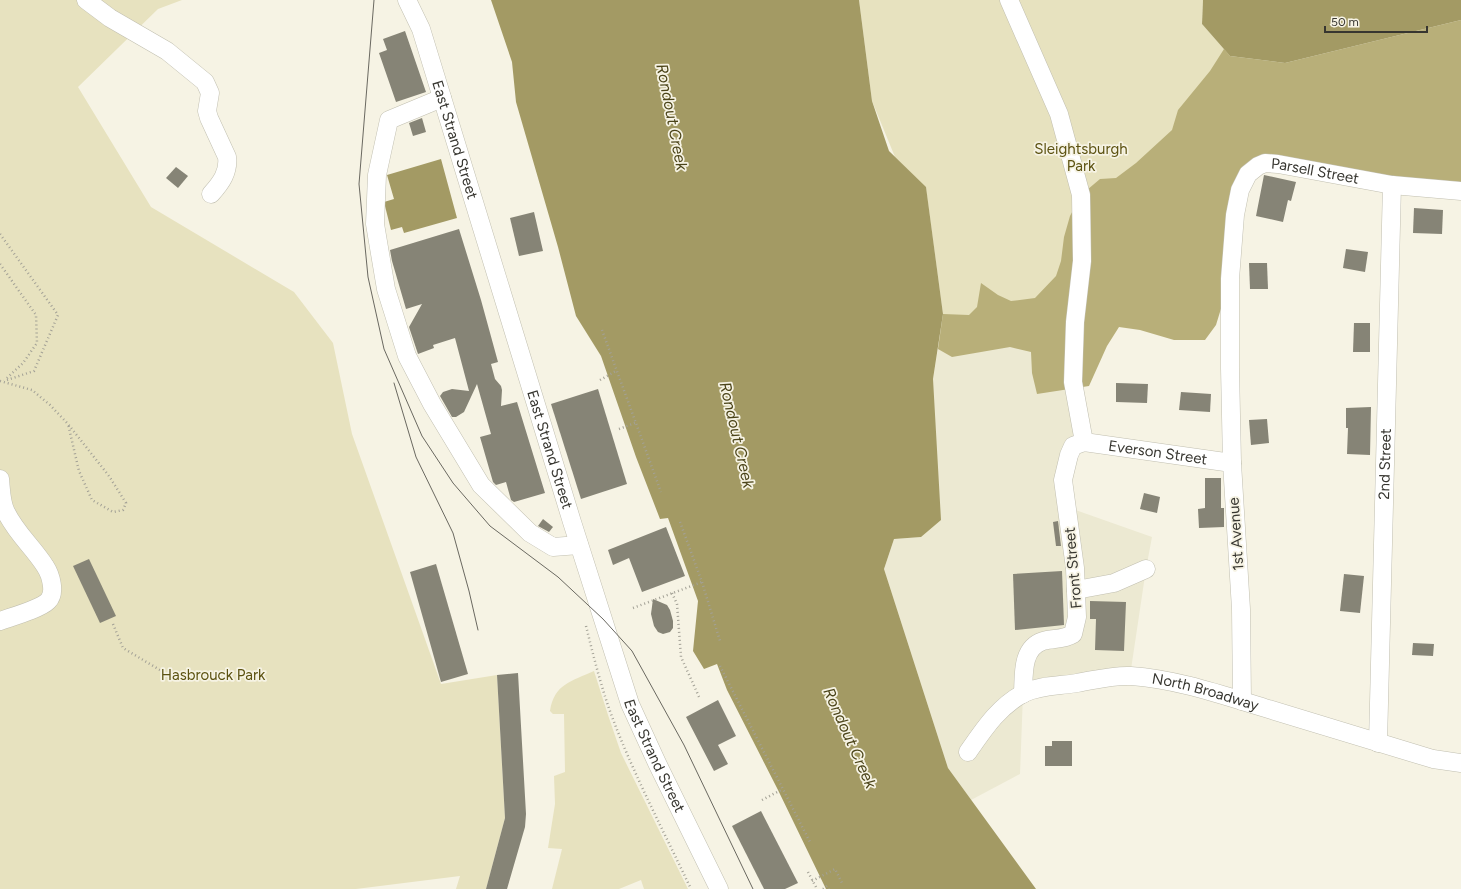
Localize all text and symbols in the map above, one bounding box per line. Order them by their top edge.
scale bar [1325,8,1427,34]
text: 50 m [1331,15,1359,29]
water label: Rondout Creek [652,62,692,173]
street label: East Strand Street [428,78,482,202]
park label: Sleightsburgh Park [1034,140,1128,175]
street label: Parsell Street [1271,155,1361,188]
water label: Rondout Creek [716,380,759,491]
street label: East Strand Street [523,388,577,512]
street label: 2nd Street [1375,428,1395,500]
street label: Everson Street [1107,437,1209,468]
street label: 1st Avenue [1224,497,1248,571]
street label: Front Street [1060,526,1086,609]
park label: Hasbrouck Park [161,666,266,684]
street label: North Broadway [1151,669,1261,715]
water label: Rondout Creek [819,685,881,792]
street label: East Strand Street [620,697,689,816]

